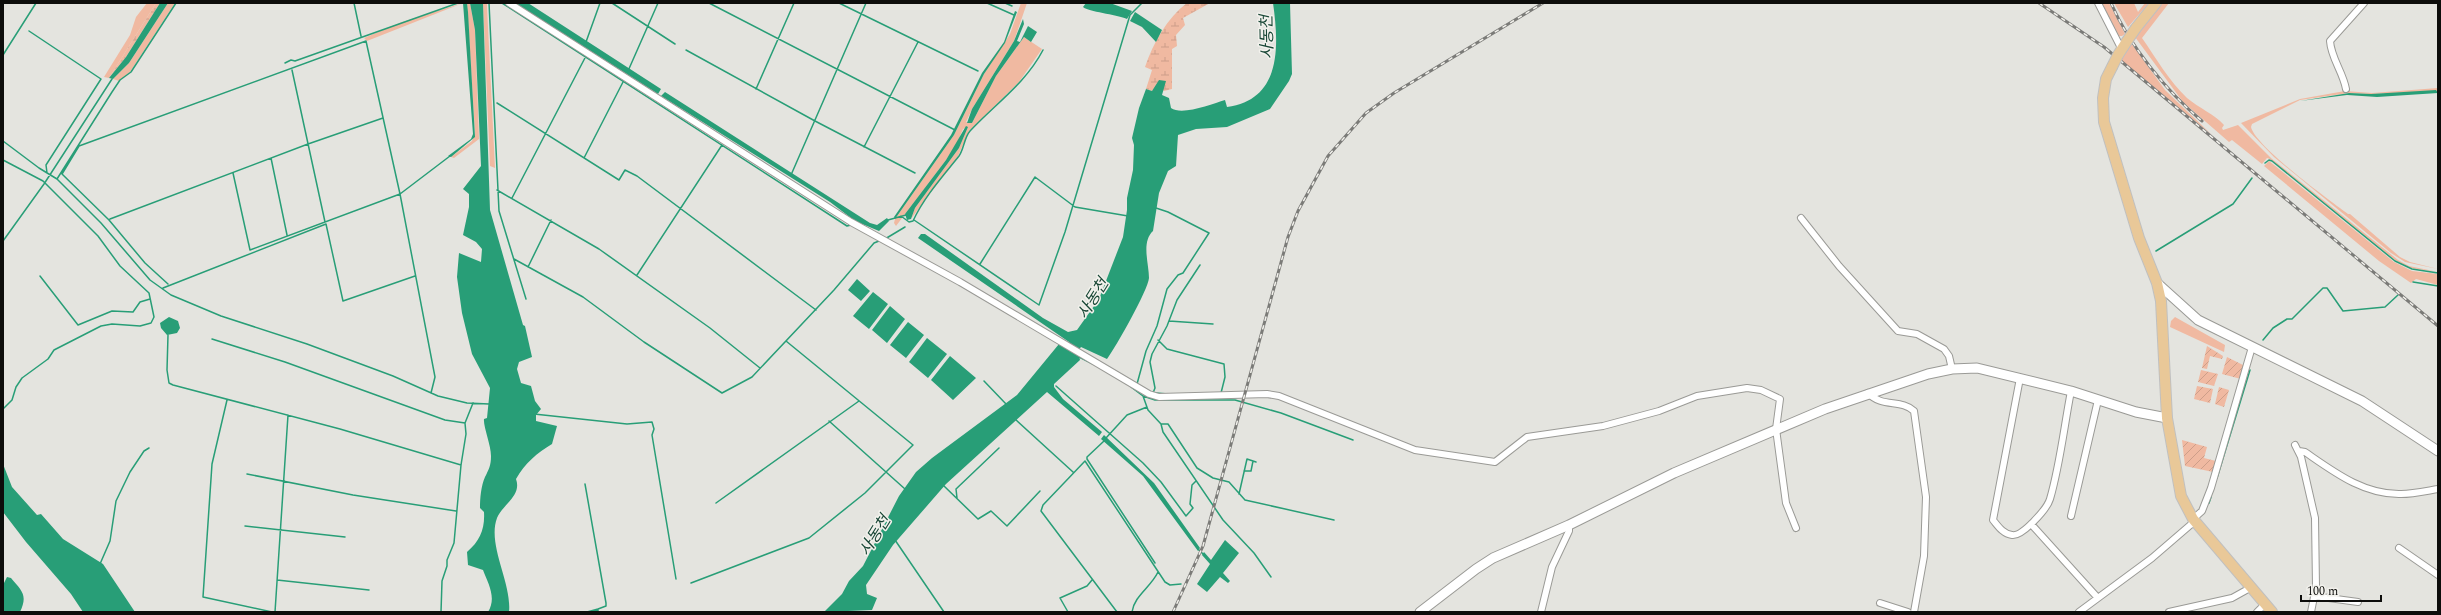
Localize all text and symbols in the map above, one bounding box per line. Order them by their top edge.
water label: 사동천 [1255,12,1279,59]
water label: 사동천 [1071,272,1116,324]
water label: 사동천 [853,509,898,561]
scale bar [2301,577,2381,603]
text: 100 m [2307,582,2338,601]

